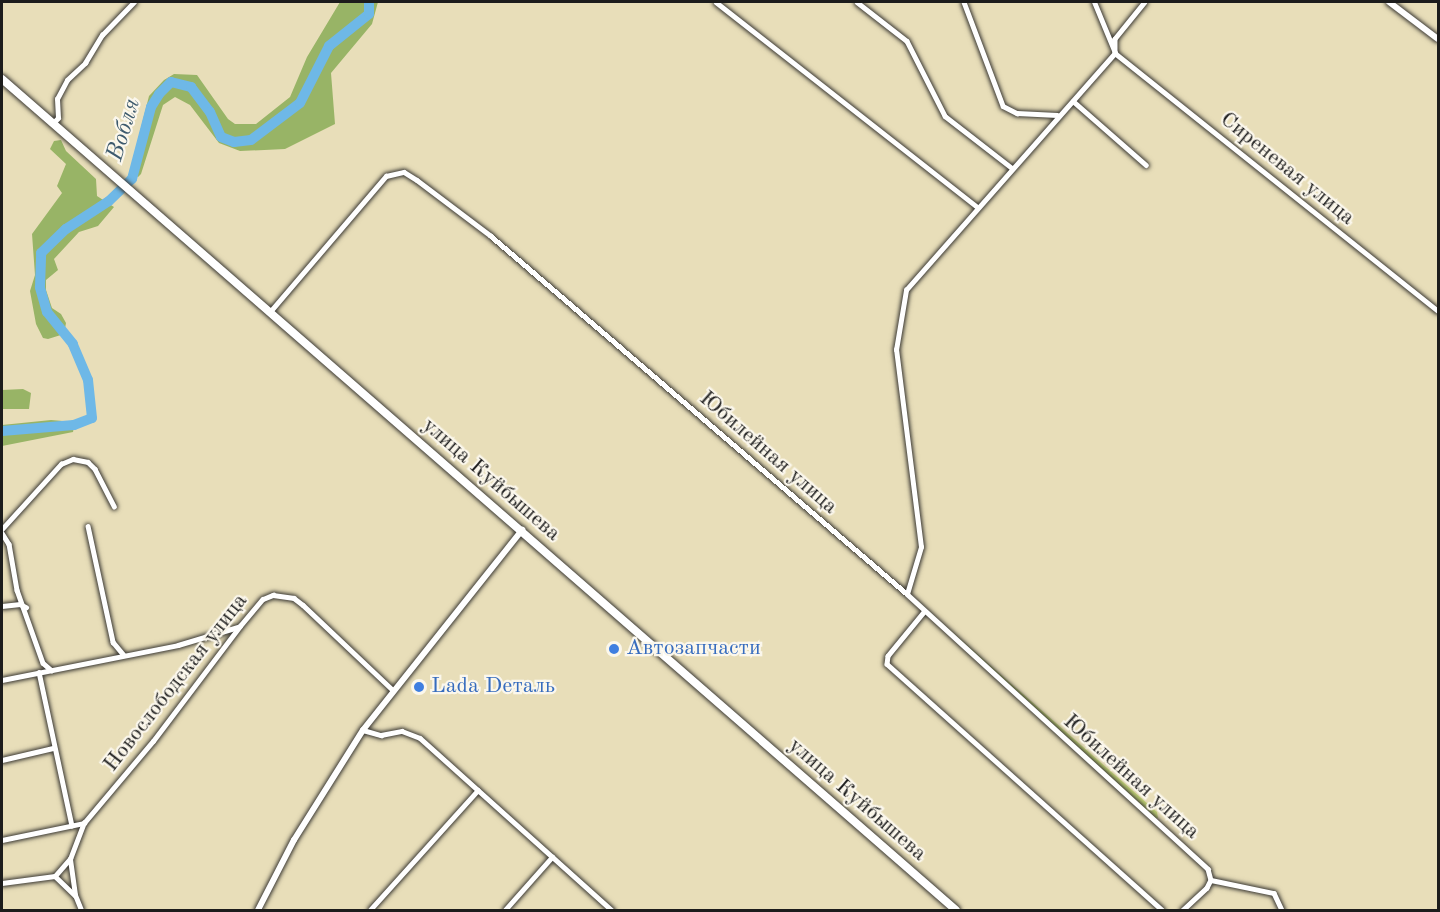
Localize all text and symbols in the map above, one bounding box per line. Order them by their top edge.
water label: Вобля [102,95,148,165]
street label: Сиреневая улица [1214,107,1360,231]
street label: Юбилейная улица [693,386,843,520]
street label: улица Куйбышева [416,413,566,547]
street label: Новослободская улица [98,589,254,777]
place label: Автозапчасти [626,636,761,662]
marker: Автозапчасти [607,642,621,656]
place label: Lada Dеталь [431,674,555,700]
marker: Lada Dеталь [412,680,426,694]
street label: Юбилейная улица [1057,709,1205,845]
street label: улица Куйбышева [782,733,932,867]

